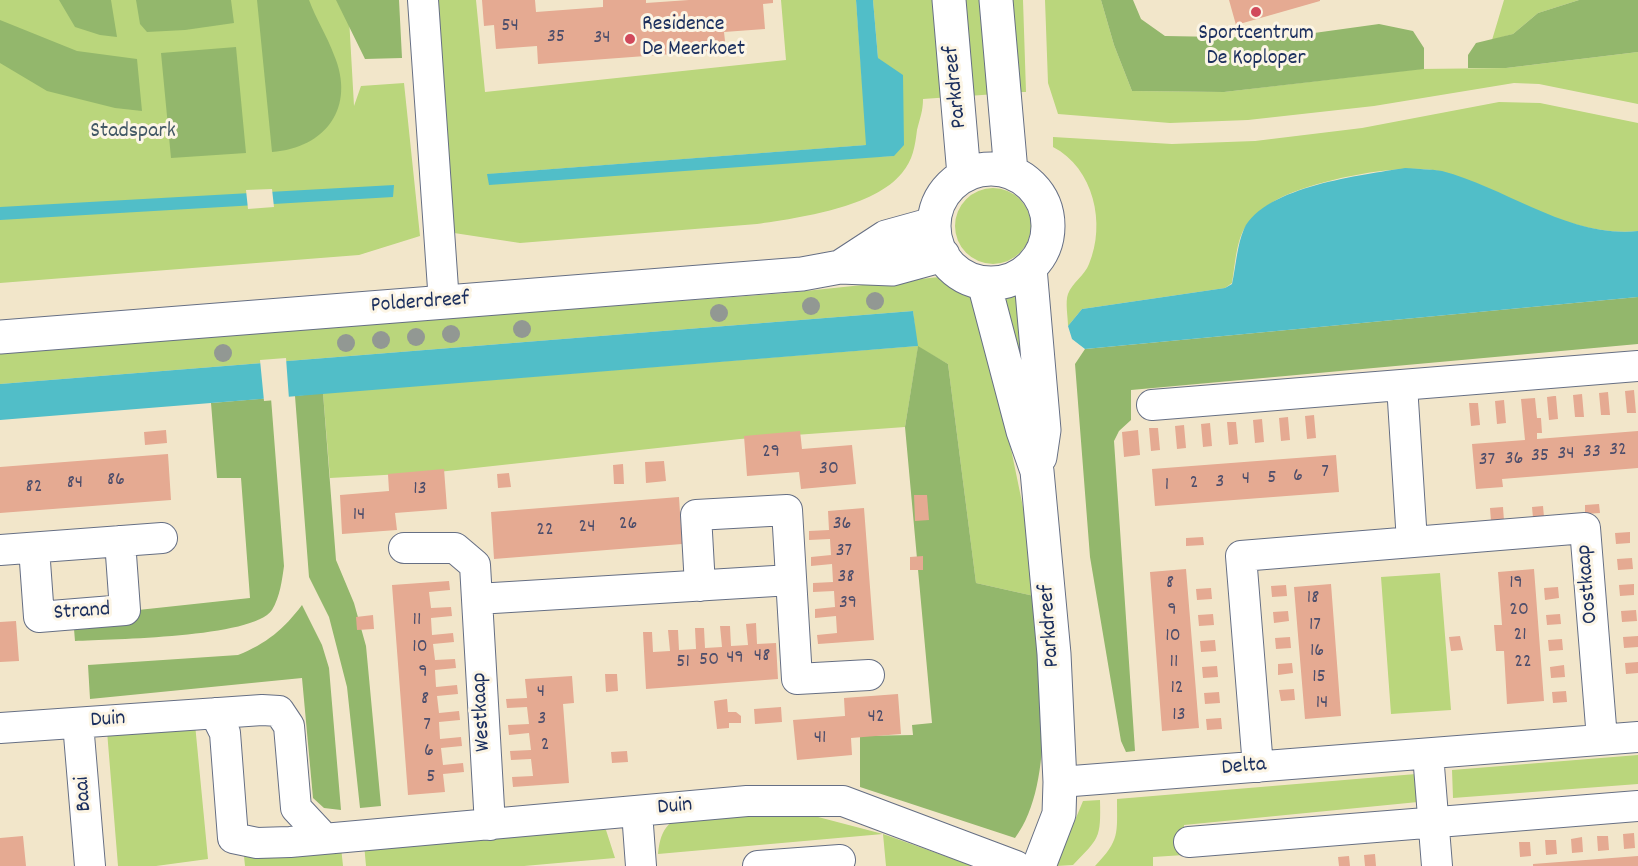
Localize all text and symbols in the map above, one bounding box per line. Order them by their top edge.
marker: Sportcentrum De Koploper [1249,5,1263,19]
place label: Residence De Meerkoet [642,13,745,64]
house number: 54 [501,15,519,39]
place label: Sportcentrum De Koploper [1198,22,1314,74]
house number: 35 [547,26,565,50]
house number: 34 [593,27,611,51]
marker: Residence De Meerkoet [623,32,637,46]
street label: Parkdreef [940,44,974,130]
park label: Stadspark [90,120,176,146]
street label: Polderdreef [370,287,470,321]
house number: 32 [1609,439,1627,463]
house number: 29 [762,441,780,465]
house number: 33 [1583,441,1601,465]
house number: 34 [1557,443,1575,467]
house number: 35 [1531,445,1549,469]
house number: 36 [1505,448,1523,472]
house number: 37 [1479,449,1495,473]
house number: 30 [819,458,839,482]
house number: 7 [1321,461,1329,485]
house number: 6 [1293,465,1303,489]
house number: 5 [1267,467,1277,491]
house number: 4 [1242,468,1250,492]
house number: 86 [107,469,125,493]
house number: 3 [1216,471,1224,495]
house number: 84 [67,472,83,496]
house number: 2 [1190,472,1198,496]
house number: 1 [1165,474,1169,498]
house number: 82 [26,476,42,500]
house number: 13 [413,478,427,502]
house number: 14 [353,504,365,528]
house number: 26 [619,513,637,537]
house number: 36 [833,513,851,537]
house number: 24 [578,516,596,540]
house number: 22 [536,519,554,543]
house number: 37 [836,540,852,564]
street label: Oostkaap [1572,543,1606,625]
house number: 38 [838,566,854,590]
house number: 8 [1166,572,1174,596]
house number: 19 [1509,572,1523,596]
street label: Parkdreef [1035,584,1067,668]
house number: 18 [1307,587,1319,611]
house number: 39 [839,592,857,616]
street label: Strand [53,598,111,628]
house number: 9 [1167,599,1177,623]
house number: 20 [1509,599,1529,623]
house number: 11 [413,609,421,633]
house number: 17 [1309,614,1321,638]
house number: 21 [1513,624,1527,648]
house number: 10 [1165,625,1181,649]
house number: 10 [412,636,428,660]
house number: 16 [1310,640,1324,664]
house number: 48 [754,645,770,669]
house number: 49 [726,647,744,671]
house number: 50 [699,649,719,673]
house number: 51 [676,651,690,675]
house number: 11 [1170,651,1178,675]
house number: 22 [1514,651,1532,675]
house number: 9 [418,661,428,685]
house number: 15 [1312,666,1326,690]
street label: Westkaap [468,672,498,752]
house number: 12 [1170,677,1184,701]
house number: 4 [537,681,545,705]
house number: 8 [421,688,429,712]
house number: 14 [1316,692,1328,716]
house number: 13 [1172,704,1186,728]
house number: 42 [867,706,885,730]
street label: Duin [90,707,126,735]
house number: 3 [538,708,546,732]
house number: 7 [423,714,431,738]
house number: 41 [814,727,826,751]
house number: 2 [541,734,549,758]
house number: 6 [424,740,434,764]
street label: Delta [1221,753,1267,783]
house number: 5 [426,766,436,790]
street label: Baai [71,776,99,812]
street label: Duin [656,793,694,823]

